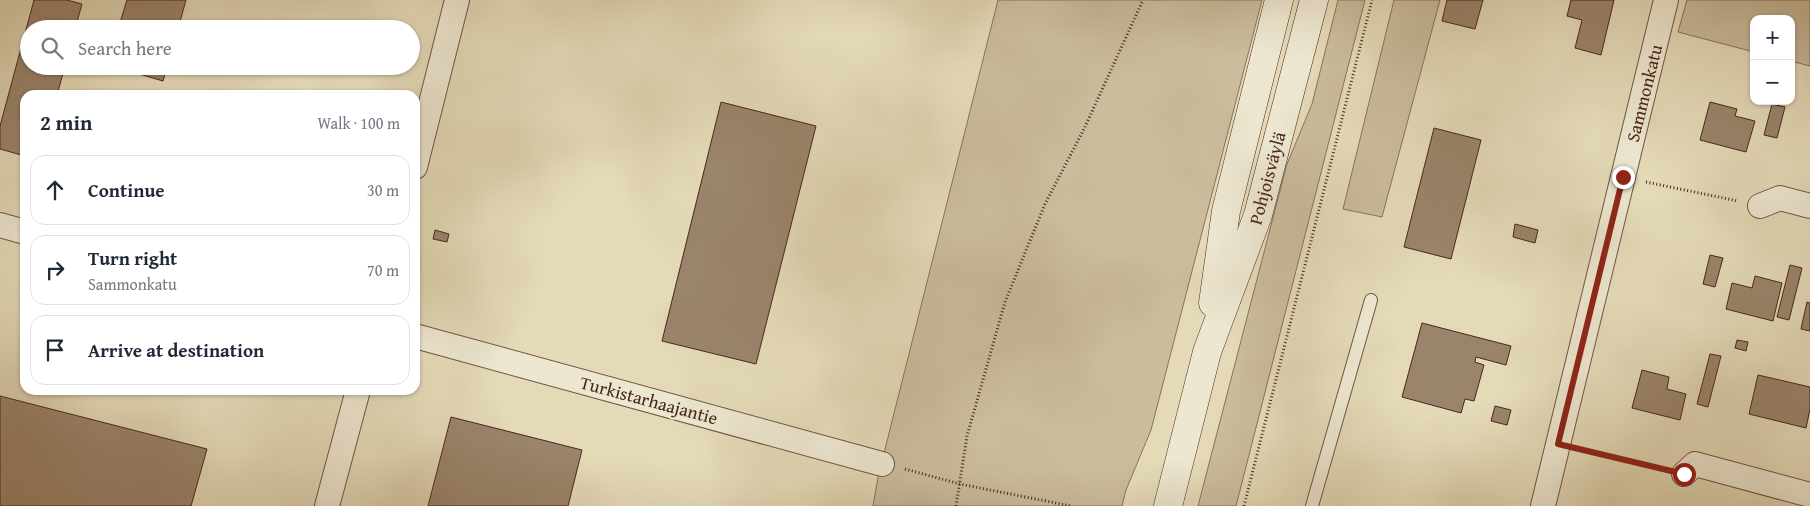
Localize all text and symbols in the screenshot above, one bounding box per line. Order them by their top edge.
map controls [1750,15,1795,105]
button: + [1750,15,1795,60]
search box [20,20,420,75]
icon: search [38,34,66,62]
text: Search here [78,34,172,62]
street label: Sammonkatu [1619,41,1669,145]
button: − [1750,60,1795,105]
text: 2 min [40,107,92,138]
text: Walk · 100 m [317,111,400,135]
street label: Pohjoisväylä [1242,128,1292,227]
route end [1612,166,1635,189]
icon: ahead [41,176,69,204]
text: Continue [88,176,165,204]
text: 30 m [367,178,399,202]
text: Turn right [88,244,177,272]
icon: right [41,256,69,284]
text: 70 m [367,258,399,282]
text: Sammonkatu [88,272,177,296]
icon: arrive [41,336,69,364]
text: Arrive at destination [88,336,264,364]
street label: Turkistarhaajantie [577,369,721,431]
route start [1673,463,1696,486]

